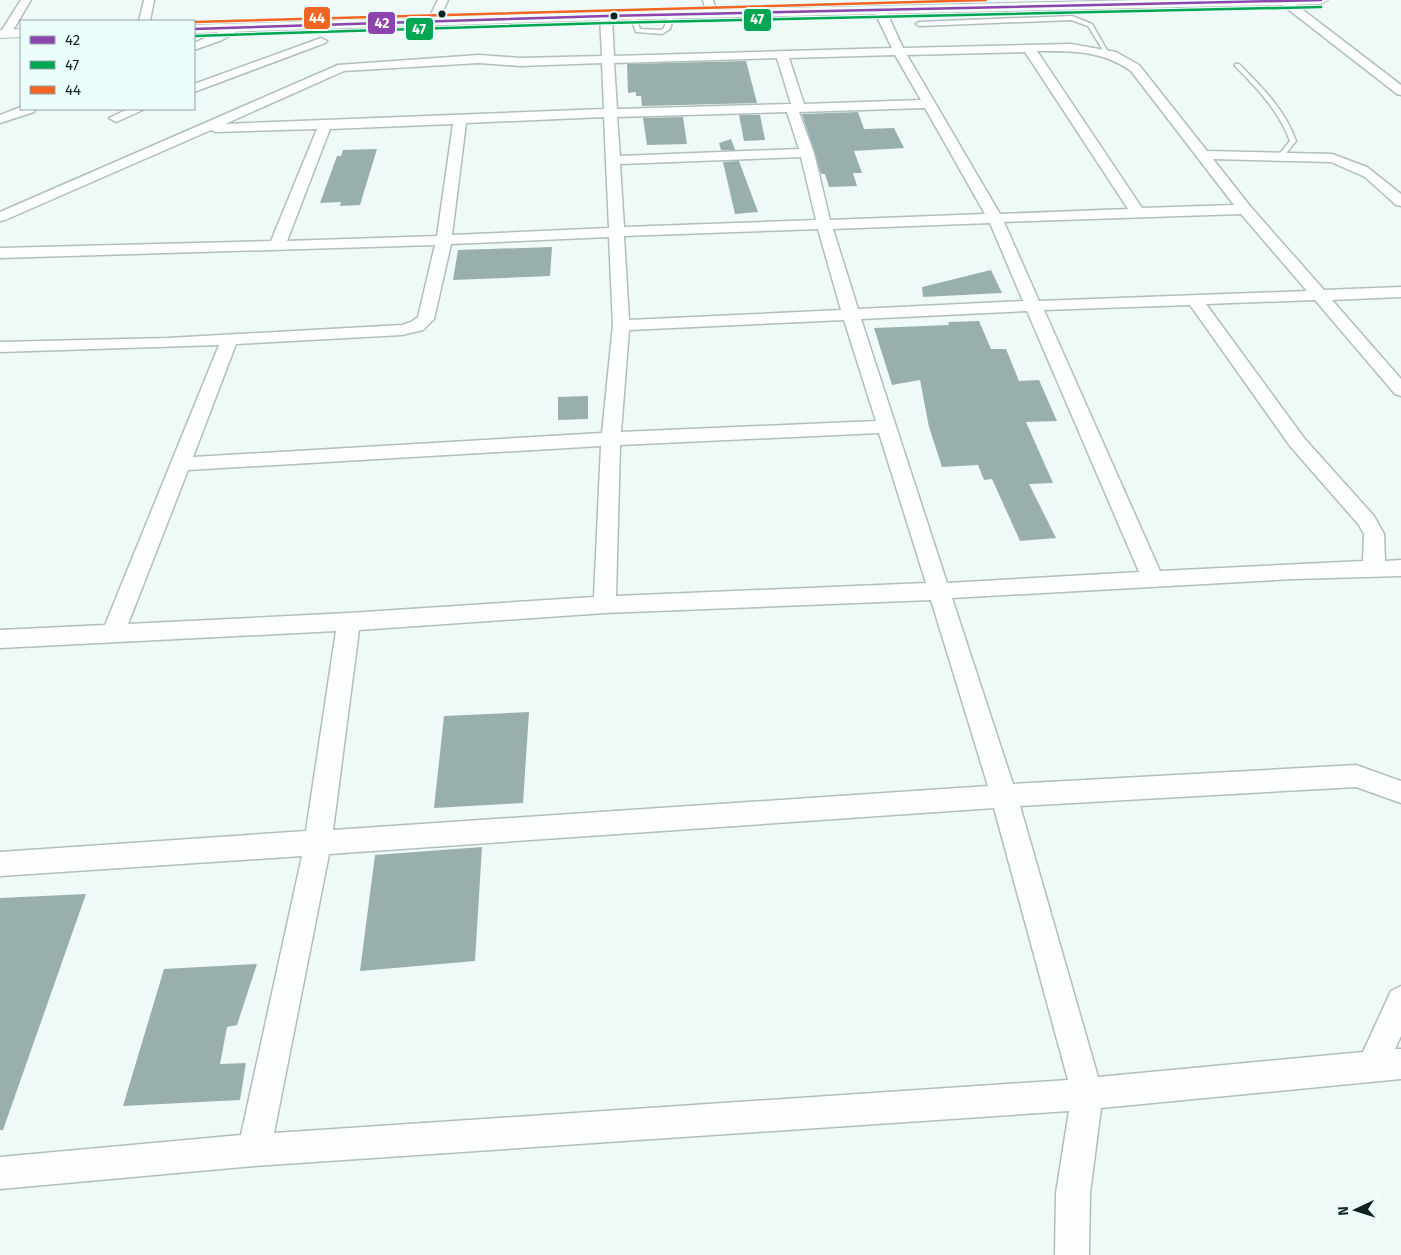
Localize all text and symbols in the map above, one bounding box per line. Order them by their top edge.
line badge: 44 [303,6,331,30]
line badge: 47 [743,8,772,32]
unlabelled marker [437,9,447,19]
text: 44 [309,10,325,27]
line badge: 42 [367,11,396,35]
unlabelled marker [609,11,619,21]
text: 47 [750,11,764,28]
text: 42 [375,15,389,32]
line badge: 47 [405,17,434,41]
legend [20,20,195,110]
text: 47 [412,21,426,38]
text: 42 [65,31,80,49]
text: 47 [65,56,80,74]
text: 44 [65,81,81,99]
north arrow [1331,1185,1381,1235]
text: N [1335,1206,1352,1216]

